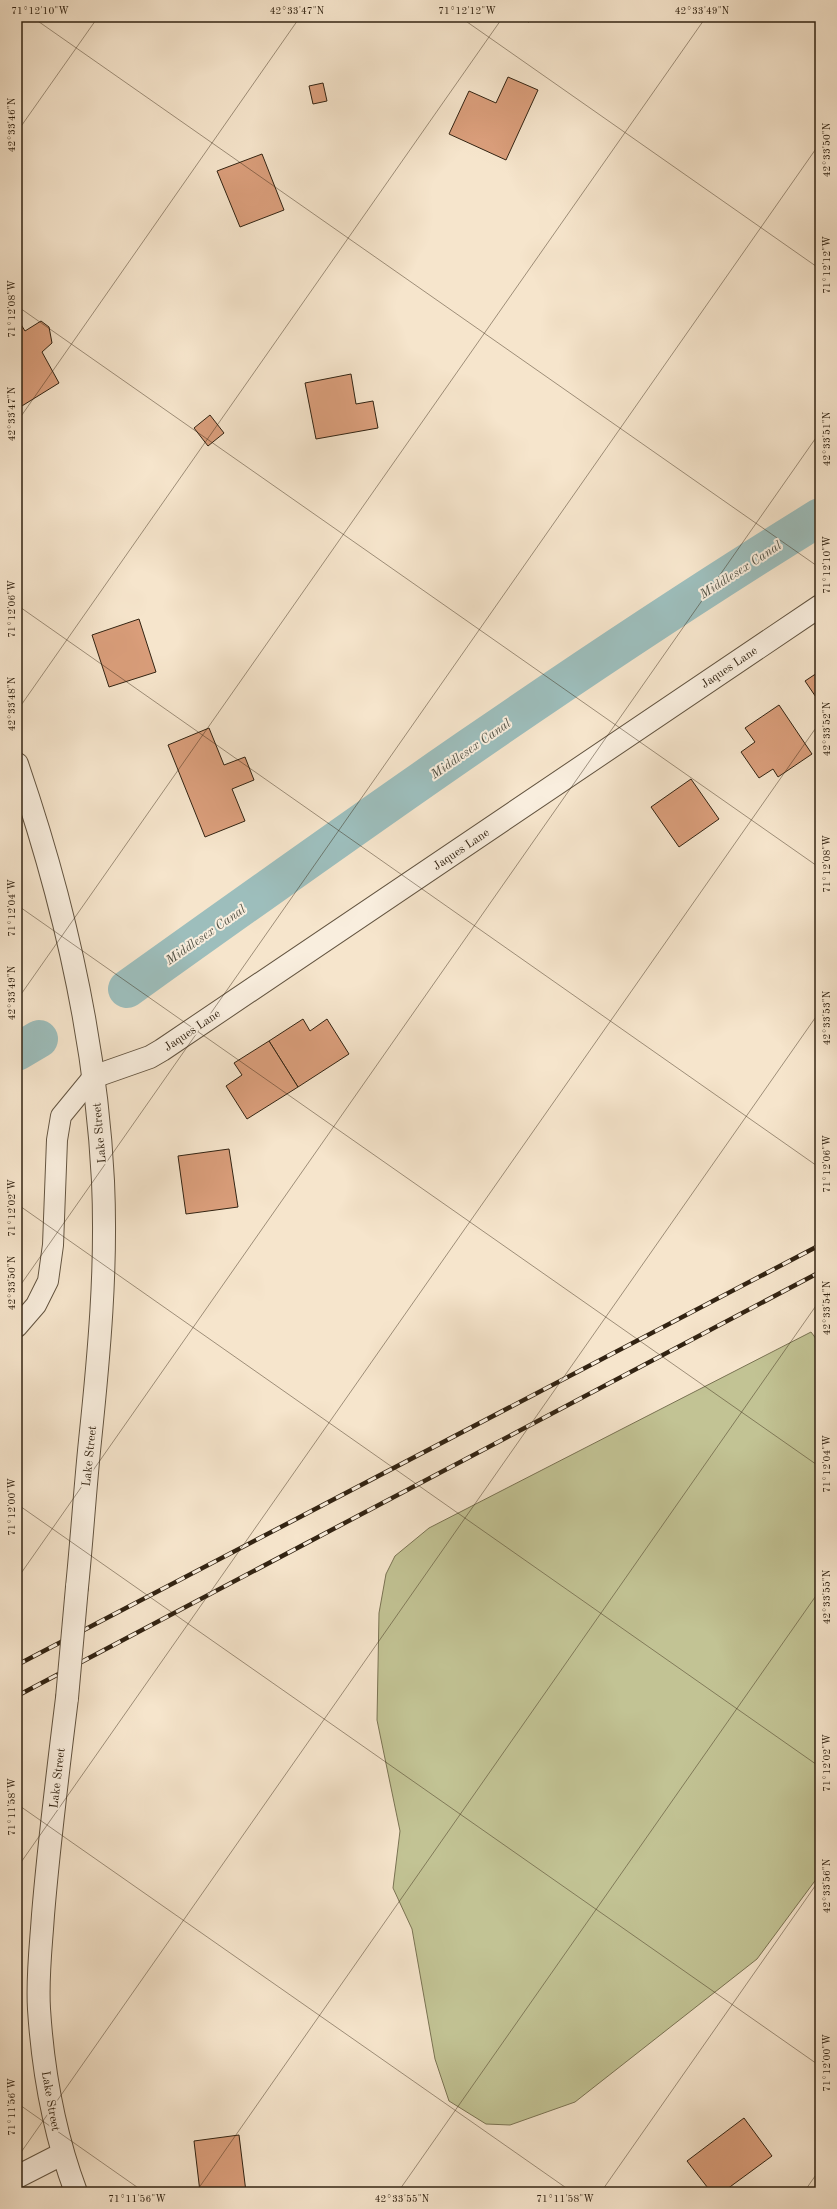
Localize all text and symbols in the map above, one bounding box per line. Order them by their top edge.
text: 71°12'10"W [11,6,69,16]
text: 42°33'47"N [270,6,325,16]
text: 71°12'12"W [438,6,496,16]
text: 42°33'49"N [675,6,730,16]
text: 42°33'46"N [7,97,17,152]
text: 42°33'50"N [822,122,832,177]
text: 71°12'12"W [822,236,832,294]
text: 71°12'08"W [7,280,17,338]
text: 42°33'47"N [7,386,17,441]
text: 42°33'51"N [822,411,832,466]
text: 71°12'10"W [822,536,832,594]
water label: Middlesex Canal [697,539,784,602]
text: 71°12'06"W [7,580,17,638]
street label: Jaques Lane [699,644,760,691]
text: 42°33'48"N [7,676,17,731]
text: 42°33'52"N [822,701,832,756]
water label: Middlesex Canal [428,717,513,782]
street label: Jaques Lane [431,826,492,873]
text: 71°12'08"W [822,835,832,893]
text: 71°12'04"W [7,879,17,937]
water label: Middlesex Canal [163,903,248,968]
text: 42°33'49"N [7,965,17,1020]
text: 42°33'53"N [822,990,832,1045]
street label: Jaques Lane [162,1007,223,1054]
street label: Lake Street [91,1102,109,1164]
text: 71°12'06"W [822,1135,832,1193]
text: 71°12'02"W [7,1179,17,1237]
text: 42°33'50"N [7,1255,17,1310]
text: 42°33'54"N [822,1280,832,1335]
street label: Lake Street [81,1425,99,1487]
text: 71°12'04"W [822,1435,832,1493]
text: 71°12'00"W [7,1478,17,1536]
text: 42°33'55"N [822,1569,832,1624]
text: 71°12'02"W [822,1734,832,1792]
street label: Lake Street [48,1747,68,1809]
text: 71°11'58"W [7,1778,17,1836]
text: 42°33'56"N [822,1858,832,1913]
text: 71°12'00"W [822,2034,832,2092]
street label: Lake Street [39,2070,61,2132]
text: 71°11'56"W [7,2078,17,2136]
text: 71°11'56"W [108,2194,166,2204]
text: 42°33'55"N [375,2194,430,2204]
text: 71°11'58"W [536,2194,594,2204]

